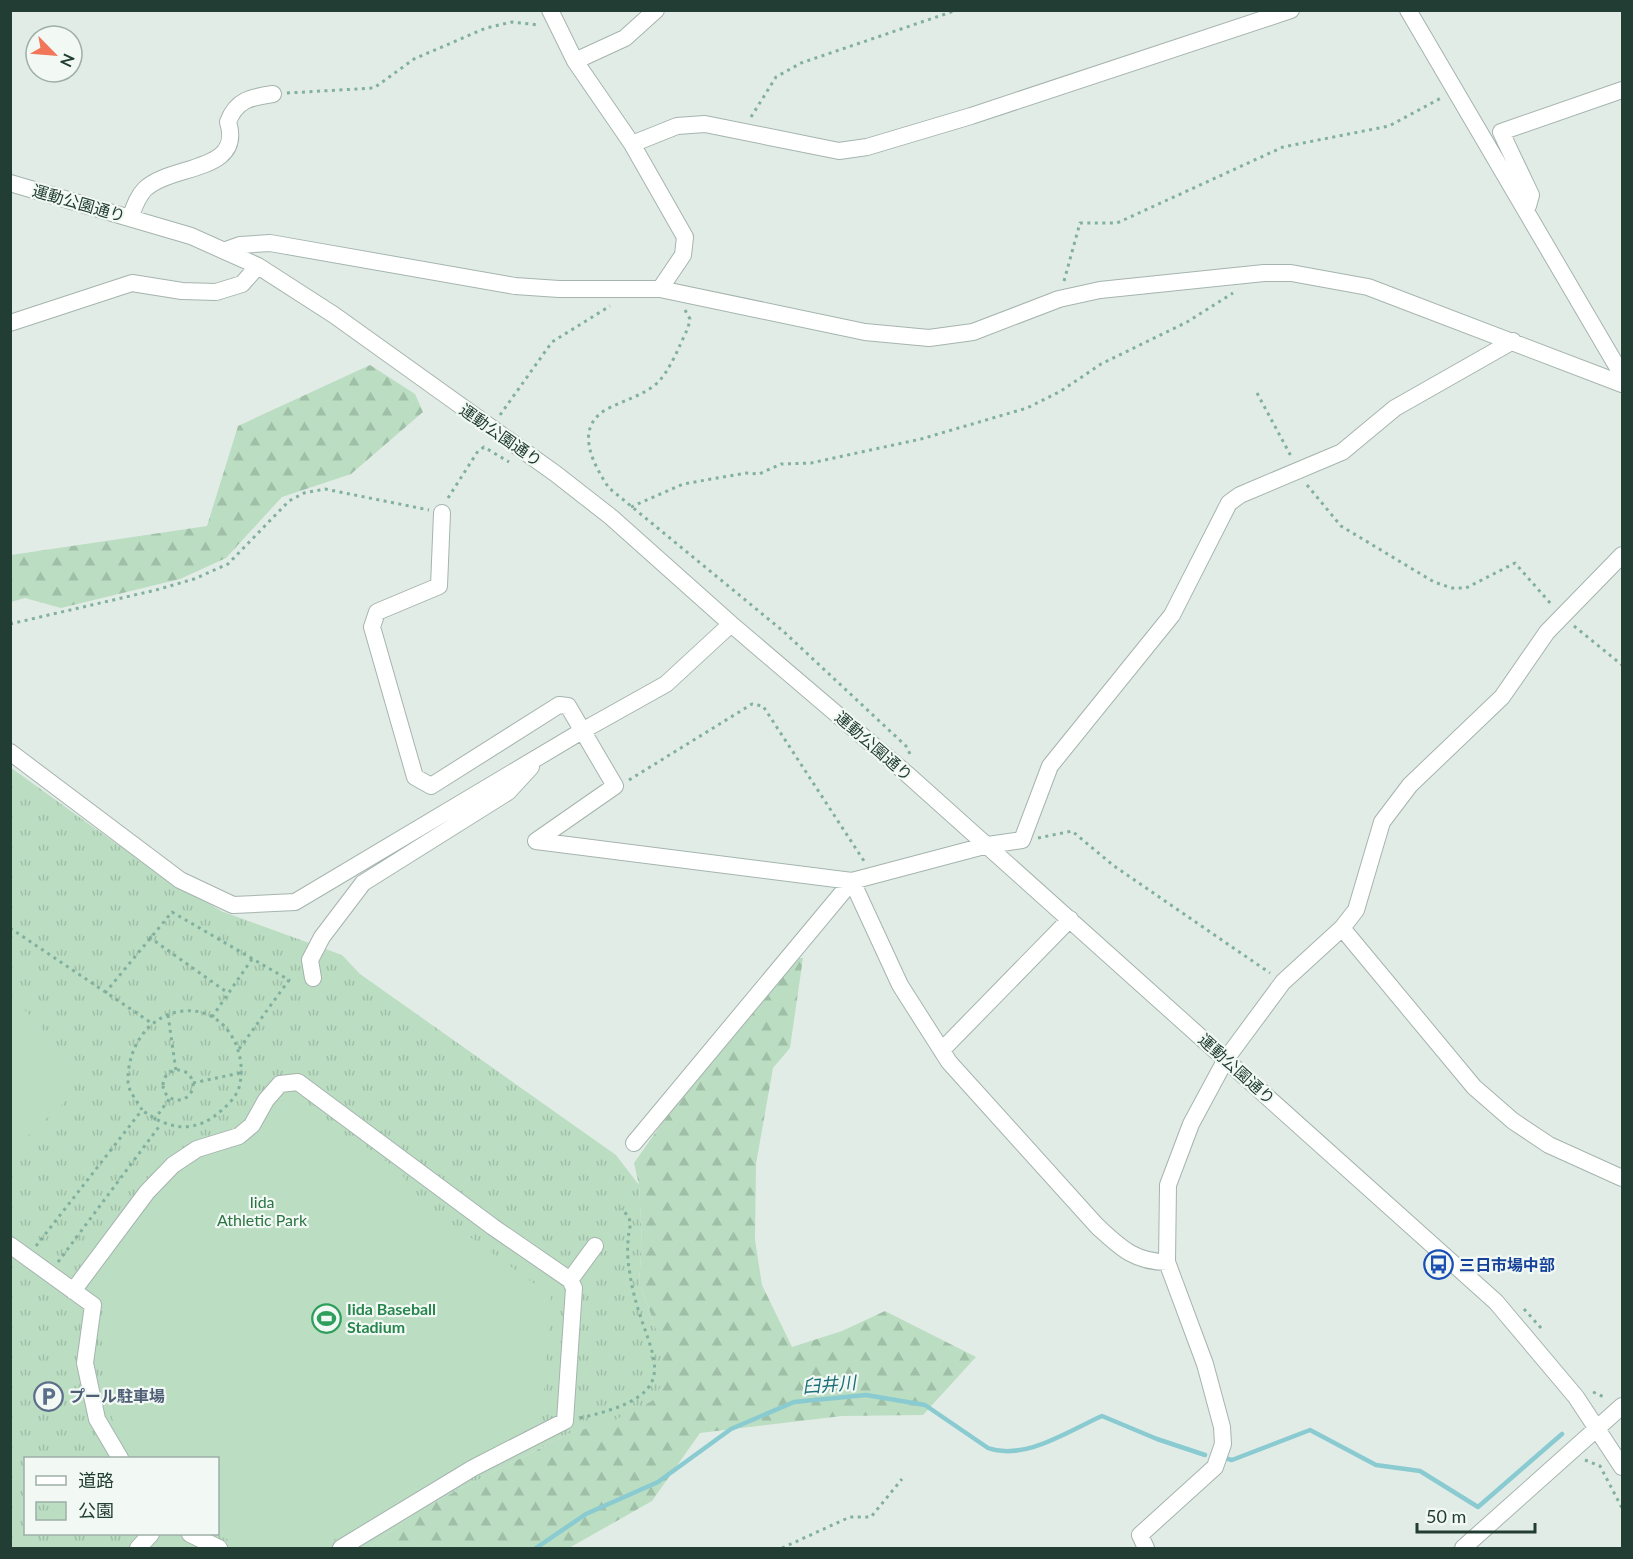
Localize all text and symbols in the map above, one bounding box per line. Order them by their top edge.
north arrow [24,24,84,84]
text: N [57,51,79,70]
street label: 運動公園通り [30,180,128,225]
street label: 運動公園通り [457,399,546,470]
street label: 運動公園通り [832,707,917,784]
street label: 運動公園通り [1195,1029,1279,1108]
park label: Iida Athletic Park [217,1192,308,1229]
bus stop icon: 三日市場中部 [1422,1249,1454,1281]
place label: 三日市場中部 [1459,1255,1555,1274]
place label: Iida Baseball Stadium [347,1299,436,1336]
sports icon: Iida Baseball Stadium [310,1302,342,1334]
water label: 臼井川 [801,1371,859,1397]
parking icon: プール駐車場 [32,1380,64,1412]
place label: プール駐車場 [69,1386,165,1405]
legend [24,1457,219,1535]
text: 道路 [78,1469,114,1491]
scale bar [1417,1496,1536,1534]
text: 公園 [78,1499,114,1521]
text: 50 m [1426,1505,1466,1527]

